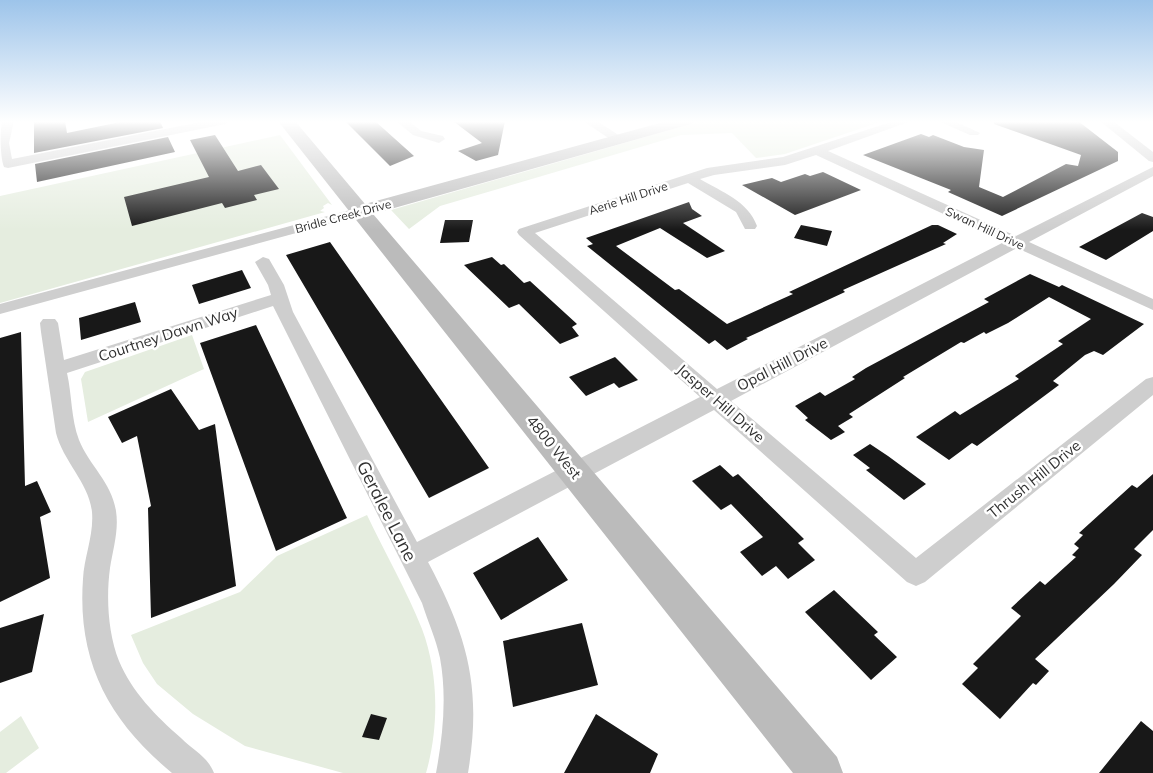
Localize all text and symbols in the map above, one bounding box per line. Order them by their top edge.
street label: Aerie Hill Drive [587,178,669,218]
street label: Bridle Creek Drive [293,196,393,236]
street label: Swan Hill Drive [943,203,1027,253]
street label: Courtney Dawn Way [96,302,240,365]
street label: Opal Hill Drive [733,333,831,395]
street label: Jasper Hill Drive [673,360,769,446]
street label: 4800 West [523,411,585,483]
street label: Thrush Hill Drive [984,436,1084,522]
street label: Geralee Lane [352,457,422,565]

